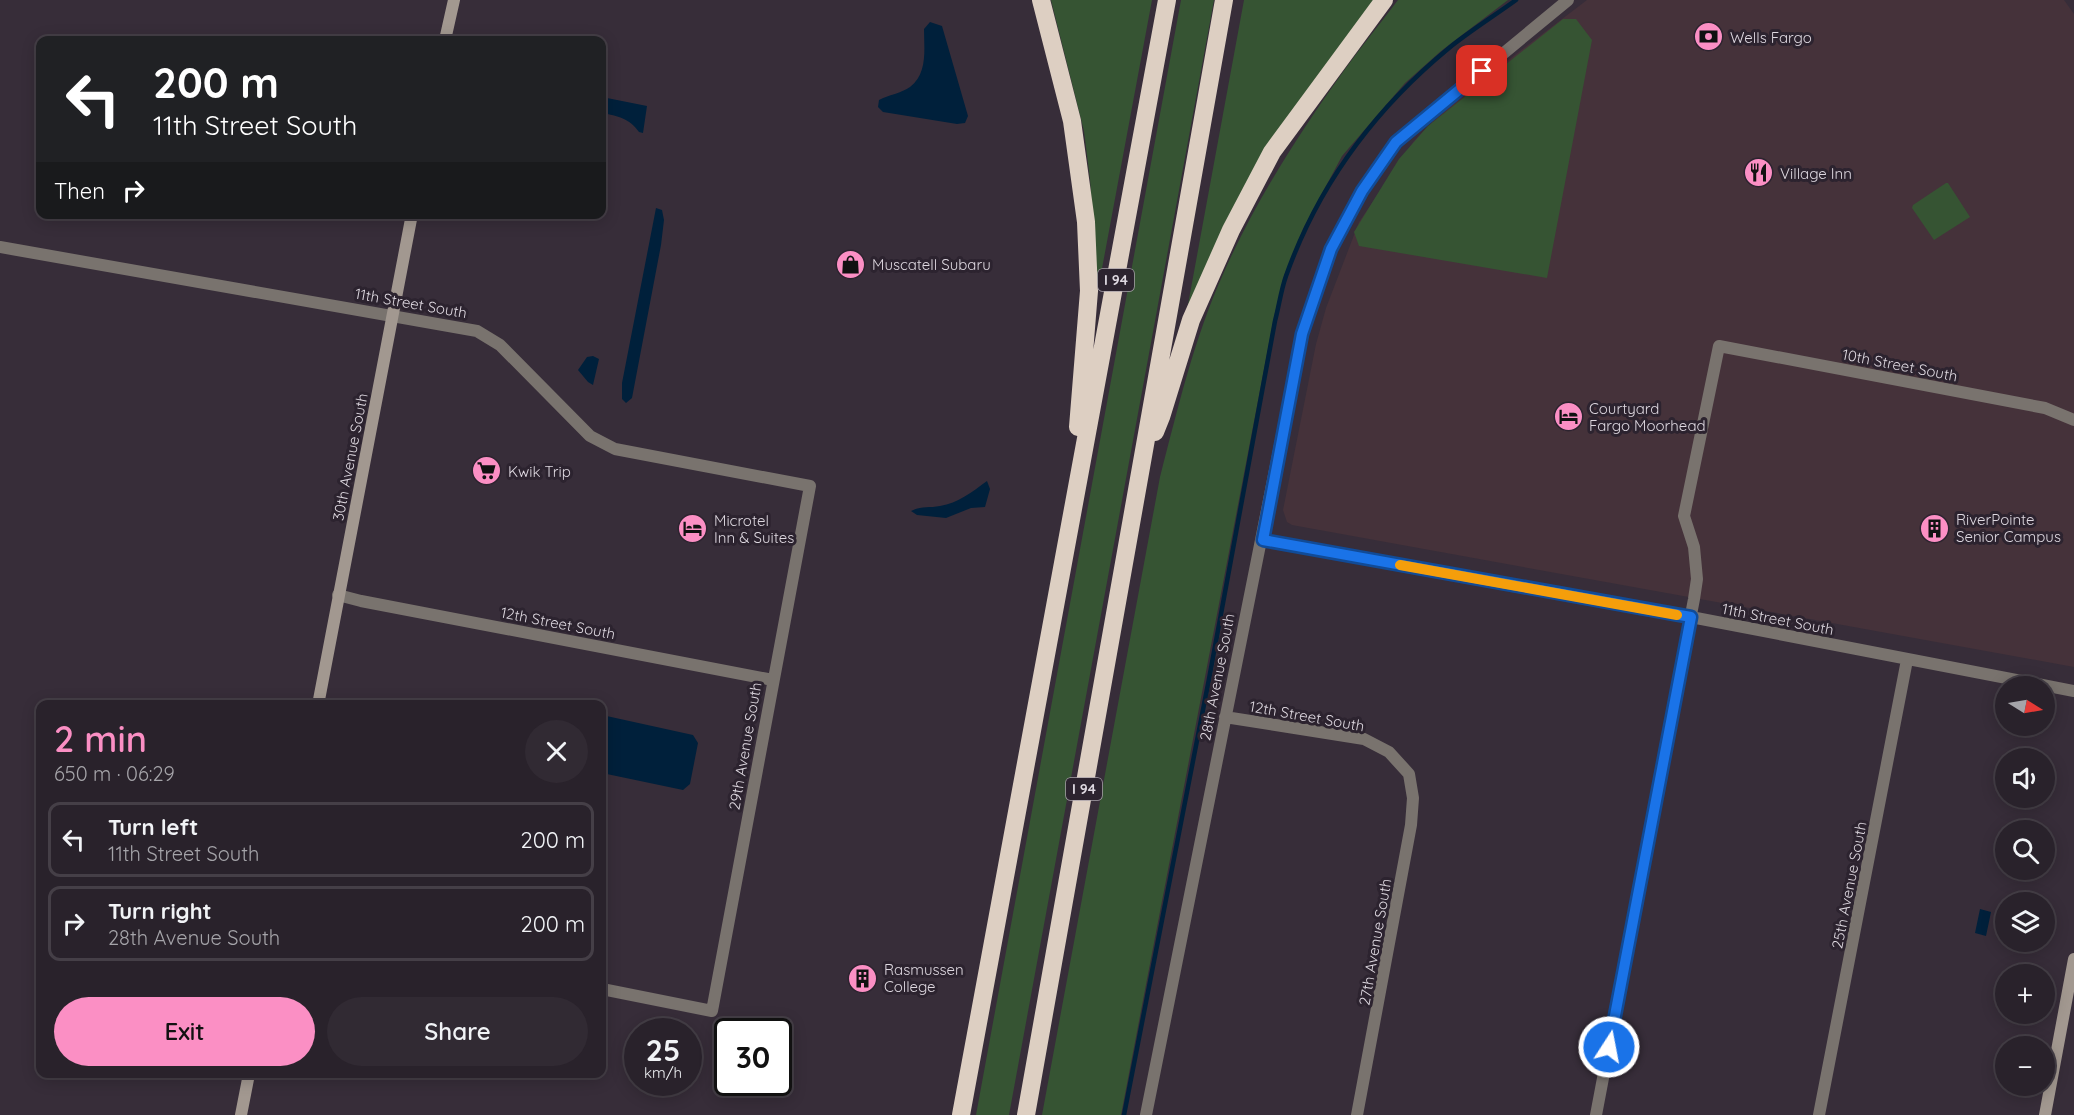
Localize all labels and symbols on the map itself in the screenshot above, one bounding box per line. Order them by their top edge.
bank icon: Wells Fargo [1693,21,1725,53]
place label: Wells Fargo [1730,28,1812,47]
pin [1456,45,1507,96]
restaurant icon: Village Inn [1743,157,1775,189]
place label: Village Inn [1780,164,1852,183]
shop icon: Muscatell Subaru [835,248,867,280]
place label: Muscatell Subaru [872,255,991,274]
road number: I 94 [1098,269,1134,291]
street label: 11th Street South [353,284,469,322]
street label: 10th Street South [1841,345,1959,385]
street label: 30th Avenue South [328,392,372,522]
place label: Courtyard Fargo Moorhead [1589,399,1706,435]
hotel icon: Courtyard Fargo Moorhead [1552,401,1584,433]
supermarket icon: Kwik Trip [471,455,503,487]
place label: Kwik Trip [508,462,571,481]
place label: RiverPointe Senior Campus [1956,510,2061,546]
place label: Microtel Inn & Suites [714,511,794,547]
building icon: RiverPointe Senior Campus [1919,512,1951,544]
hotel icon: Microtel Inn & Suites [677,513,709,545]
street label: 11th Street South [1720,599,1836,639]
street label: 12th Street South [499,603,617,643]
street label: 28th Avenue South [1195,612,1239,742]
north arrow [1995,676,2055,736]
street label: 29th Avenue South [724,681,766,811]
street label: 12th Street South [1248,697,1366,735]
road number: I 94 [1066,778,1102,800]
street label: 25th Avenue South [1827,820,1871,950]
street label: 27th Avenue South [1354,877,1396,1007]
place label: Rasmussen College [884,960,964,996]
building icon: Rasmussen College [847,962,879,994]
position arrow [1577,1015,1641,1079]
speed limit sign: 30 [714,1018,792,1096]

